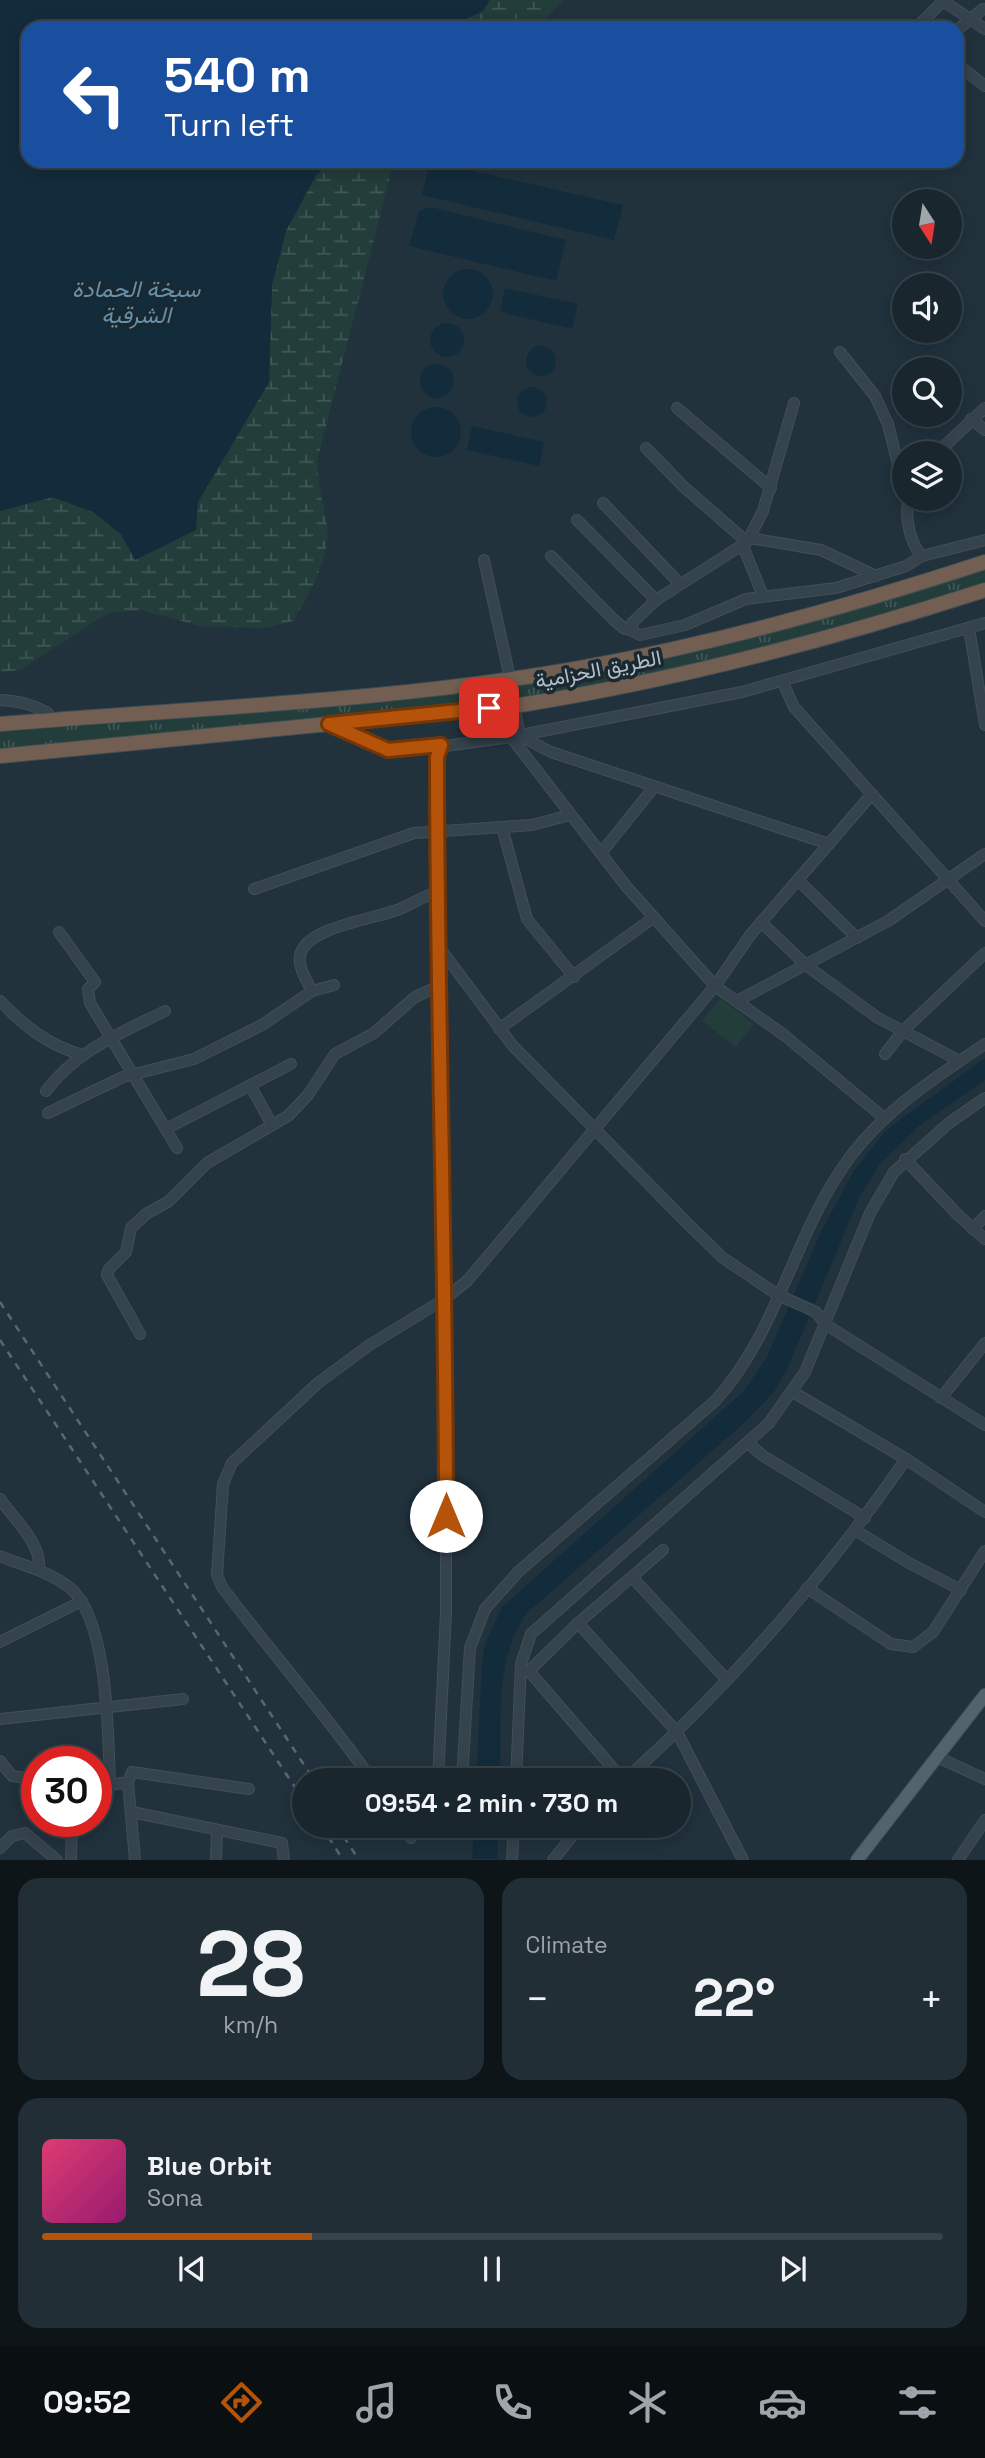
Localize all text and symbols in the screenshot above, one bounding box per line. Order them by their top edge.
text: 540 m [164,44,311,106]
icon: left [49,49,140,140]
text: Turn left [164,105,294,145]
north arrow [892,189,962,259]
map controls [892,189,962,511]
button: sound [892,273,962,343]
water label: سبخة الحمادة الشرقية [72,274,201,330]
button: search [892,357,962,427]
button: layers [892,441,962,511]
street label: الطريق الحزامية [533,644,663,694]
pin [459,678,519,738]
icon: arrive [470,689,508,727]
position arrow [409,1479,483,1553]
speed limit sign: 30 [21,1746,112,1837]
text: 09:54 · 2 min · 730 m [365,1786,618,1820]
text: 28 [196,1906,305,2023]
text: Climate [526,1930,608,1960]
text: 22° [693,1965,775,2031]
text: − [526,1975,549,2023]
text: + [919,1975,943,2023]
text: km/h [223,2010,278,2040]
text: Blue Orbit [147,2149,272,2183]
text: Sona [147,2183,203,2213]
icon: previous [173,2250,211,2288]
icon: pause [473,2250,511,2288]
icon: next [774,2250,812,2288]
icon: directions [217,2378,266,2427]
icon: music [352,2378,401,2427]
icon: phone [488,2378,537,2427]
icon: climate [623,2378,672,2427]
icon: car [758,2378,807,2427]
icon: filters [893,2378,942,2427]
text: 09:52 [43,2382,131,2422]

